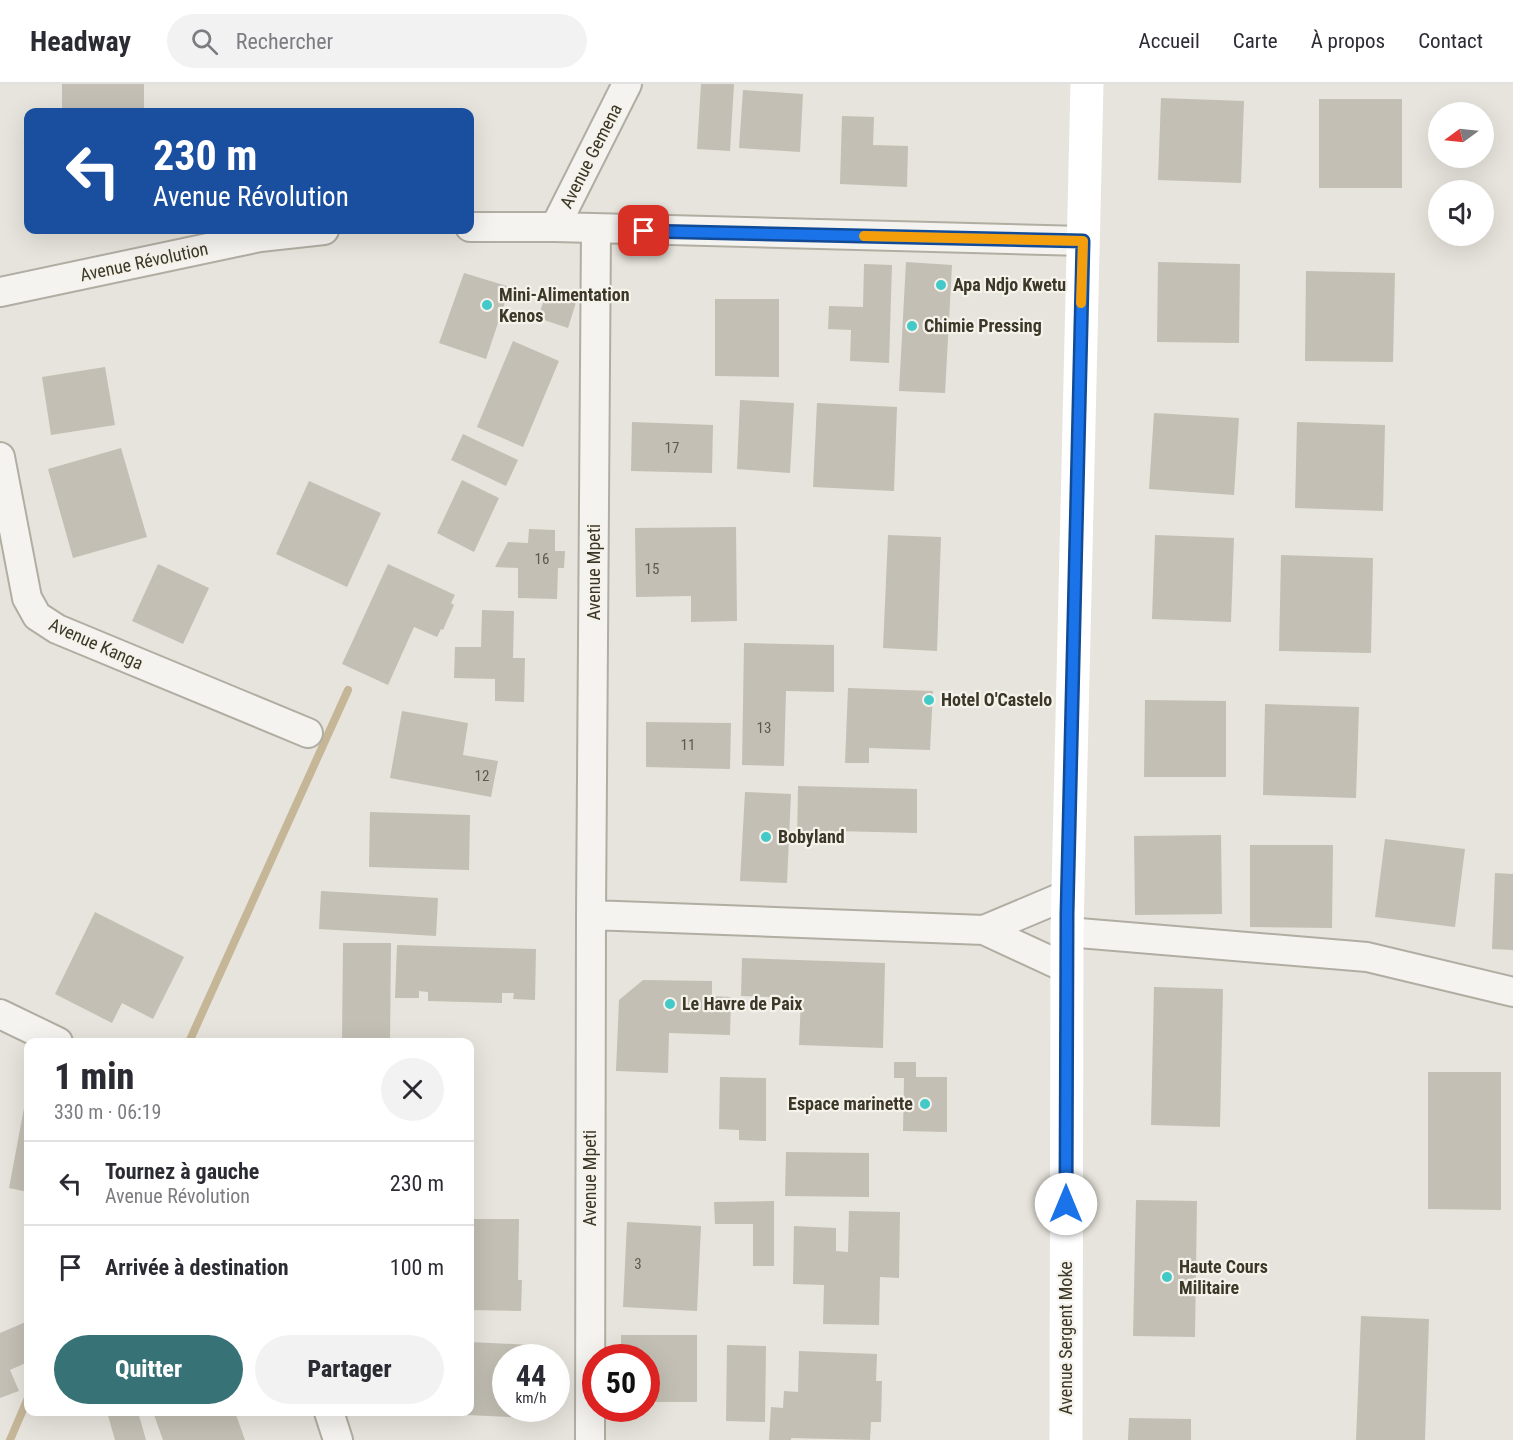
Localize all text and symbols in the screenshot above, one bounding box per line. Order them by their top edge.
search box [167,14,587,68]
text: Headway [30,25,131,58]
icon: search [188,25,221,58]
text: Rechercher [236,29,333,54]
text: Accueil [1139,29,1200,53]
text: Carte [1233,29,1278,53]
text: À propos [1311,29,1385,53]
text: Contact [1418,29,1483,53]
street label: Avenue Gemena [555,100,626,211]
north arrow [1428,102,1494,168]
map controls [1428,102,1494,246]
text: 230 m [153,131,258,180]
icon: left [54,132,132,210]
button: sound [1428,180,1494,246]
text: Avenue Révolution [153,181,349,213]
pin [618,205,669,256]
icon: arrive [627,214,660,247]
street label: Avenue Révolution [78,238,210,285]
place label: Apa Ndjo Kwetu [953,274,1066,295]
marker: Apa Ndjo Kwetu [934,278,948,292]
place label: Mini-Alimentation Kenos [499,284,630,326]
marker: Mini-Alimentation Kenos [480,298,494,312]
place label: Chimie Pressing [924,315,1042,336]
marker: Chimie Pressing [905,319,919,333]
house number: 17 [665,439,679,457]
street label: Avenue Mpeti [583,524,604,620]
house number: 16 [535,550,549,568]
house number: 15 [645,560,659,578]
street label: Avenue Kanga [46,613,146,674]
place label: Hotel O'Castelo [941,689,1052,710]
marker: Hotel O'Castelo [922,693,936,707]
house number: 13 [757,719,771,737]
house number: 11 [681,736,695,754]
house number: 12 [475,767,489,785]
place label: Bobyland [778,826,845,847]
marker: Bobyland [759,830,773,844]
place label: Le Havre de Paix [682,993,802,1014]
marker: Le Havre de Paix [663,997,677,1011]
text: 1 min [54,1056,134,1098]
button: close [381,1058,444,1121]
place label: Espace marinette [788,1093,913,1114]
marker: Espace marinette [918,1097,932,1111]
text: 330 m · 06:19 [54,1100,161,1124]
street label: Avenue Mpeti [579,1130,600,1226]
text: Tournez à gauche [105,1159,259,1184]
icon: left [54,1167,87,1200]
text: 230 m [390,1171,444,1196]
position arrow [1034,1172,1098,1236]
text: Avenue Révolution [105,1184,250,1208]
icon: arrive [54,1251,87,1284]
text: Arrivée à destination [105,1255,289,1280]
text: 100 m [390,1255,444,1280]
house number: 3 [634,1255,642,1273]
place label: Haute Cours Militaire [1179,1256,1268,1298]
street label: Avenue Sergent Moke [1055,1261,1076,1415]
marker: Haute Cours Militaire [1160,1270,1174,1284]
button: Quitter [54,1335,243,1404]
button: Partager [255,1335,444,1404]
speed limit sign: 50 [582,1344,660,1422]
text: 44 [516,1358,546,1393]
text: km/h [516,1389,546,1407]

